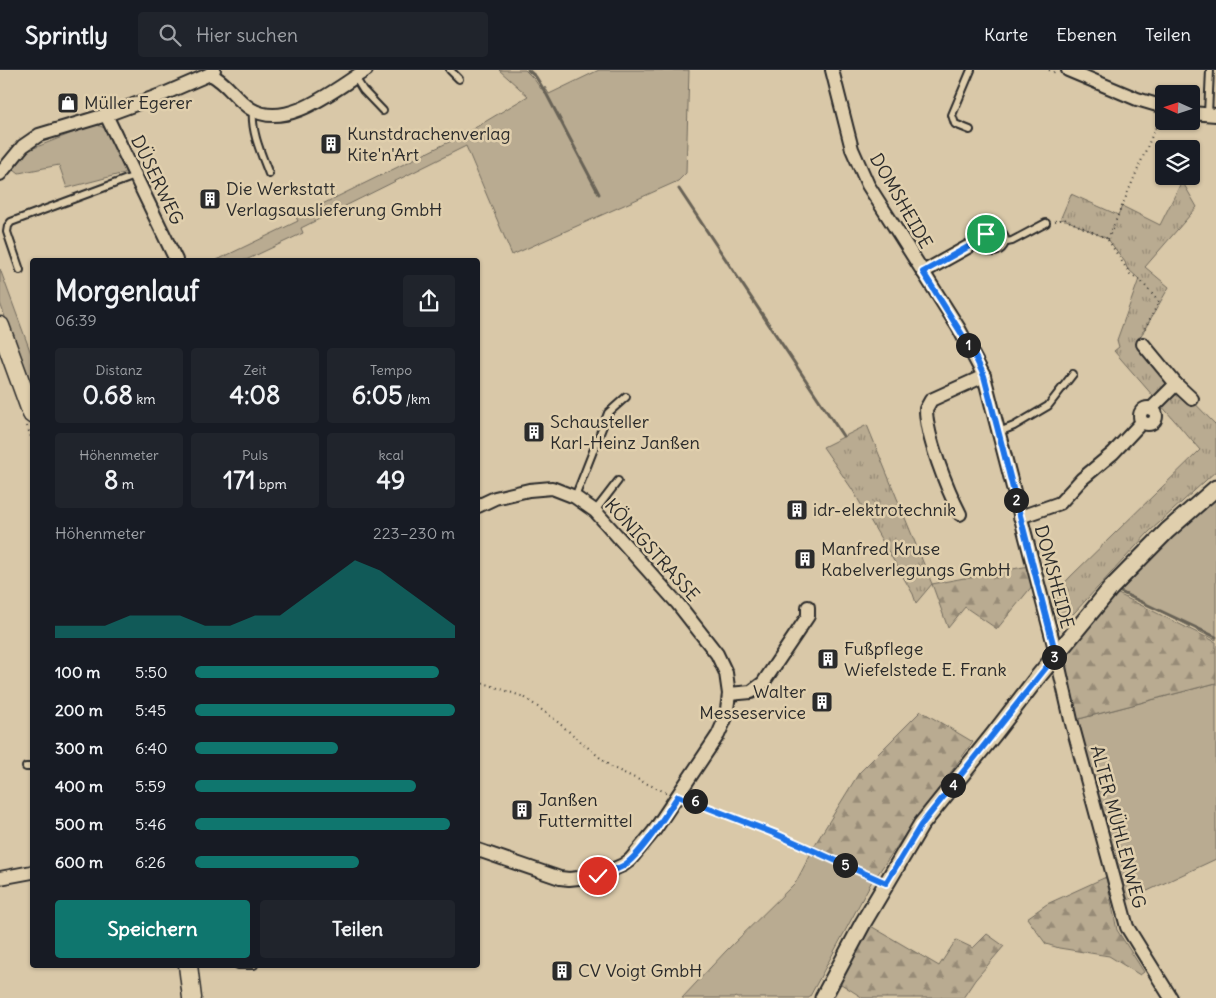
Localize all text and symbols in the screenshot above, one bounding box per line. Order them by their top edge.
search box [138,12,488,57]
text: Sprintly [25,20,108,50]
icon: search [156,21,184,49]
text: Hier suchen [196,23,298,47]
text: Karte [984,23,1028,46]
text: Ebenen [1056,23,1117,46]
text: Teilen [1145,23,1191,46]
north arrow [1155,85,1200,130]
map controls [1155,85,1200,185]
shop icon: Müller Egerer [56,91,80,115]
place label: Müller Egerer [84,91,193,114]
place label: Kunstdrachenverlag Kite'n'Art [347,122,511,166]
street label: DÜSERWEG [126,131,189,228]
building icon: Kunstdrachenverlag Kite'n'Art [319,132,343,156]
button: layers [1155,140,1200,185]
street label: DOMSHEIDE [865,149,938,252]
place label: Die Werkstatt Verlagsauslieferung GmbH [226,177,442,221]
building icon: Die Werkstatt Verlagsauslieferung GmbH [198,187,222,211]
pin [965,213,1007,255]
icon: arrive [972,220,1000,248]
text: Morgenlauf [55,273,199,309]
button: share [403,275,455,327]
text: 06:39 [55,310,97,330]
pin: 1 [956,332,980,358]
text: 1 [966,336,971,354]
text: Distanz [96,361,142,379]
text: Zeit [244,361,266,379]
text: Tempo [370,361,412,379]
text: 0.68 [82,379,133,411]
text: 4:08 [230,379,280,411]
text: 6:05 [352,379,403,411]
text: km [133,390,156,408]
text: /km [403,390,430,408]
place label: Schausteller Karl-Heinz Janßen [550,410,700,454]
building icon: Schausteller Karl-Heinz Janßen [522,420,546,444]
text: Höhenmeter [79,446,159,464]
text: Puls [242,446,268,464]
text: kcal [378,446,404,464]
text: 8 [104,464,118,496]
text: 171 [223,464,255,496]
text: 49 [377,464,405,496]
text: m [118,475,134,493]
text: bpm [255,475,287,493]
pin: 2 [1004,488,1028,512]
text: 2 [1013,491,1020,509]
street label: KÖNIGSTRASSE [600,493,705,606]
building icon: idr-elektrotechnik [785,498,809,522]
place label: idr-elektrotechnik [813,498,956,521]
text: Höhenmeter [55,523,146,543]
text: 223–230 m [373,523,455,543]
street label: DOMSHEIDE [1030,523,1079,631]
place label: Manfred Kruse Kabelverlegungs GmbH [821,537,1011,581]
building icon: Manfred Kruse Kabelverlegungs GmbH [793,547,817,571]
place label: Fußpflege Wiefelstede E. Frank [844,637,1007,681]
pin: 3 [1042,644,1066,670]
building icon: Fußpflege Wiefelstede E. Frank [816,647,840,671]
text: 3 [1051,648,1058,666]
text: 100 m [55,662,100,682]
text: 5:50 [135,662,168,682]
place label: Walter Messeservice [699,680,807,724]
building icon: Walter Messeservice [810,690,834,714]
text: 200 m [55,700,103,720]
text: 5:45 [135,700,166,720]
text: 300 m [55,738,103,758]
text: 6:40 [135,738,168,758]
street label: ALTER MÜHLENWEG [1086,743,1151,911]
pin: 4 [940,772,966,798]
text: 400 m [55,776,103,796]
text: 5:59 [135,776,166,796]
text: 4 [949,776,958,794]
place label: Janßen Futtermittel [538,788,633,832]
pin: 6 [682,788,708,814]
text: 6 [691,792,700,810]
building icon: Janßen Futtermittel [510,798,534,822]
text: 500 m [55,814,103,834]
text: 5:46 [135,814,166,834]
text: 600 m [55,852,103,872]
text: 6:26 [135,852,166,872]
pin: 5 [832,852,858,878]
pin [577,855,619,897]
text: 5 [841,856,850,874]
icon: check [584,862,612,890]
button: Speichern [55,900,250,958]
button: Teilen [260,900,455,958]
building icon: CV Voigt GmbH [550,959,574,983]
place label: CV Voigt GmbH [578,959,702,982]

